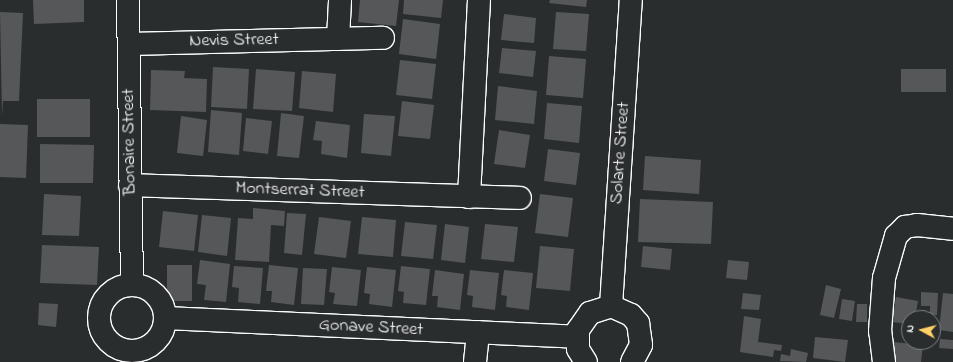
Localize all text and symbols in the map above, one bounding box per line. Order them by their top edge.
street label: Nevis Street [189,29,279,53]
street label: Bonaire Street [118,88,142,196]
street label: Solarte Street [607,101,635,205]
street label: Montserrat Street [235,178,365,204]
north arrow [901,310,941,350]
street label: Gonave Street [318,314,424,342]
text: N [902,324,918,333]

